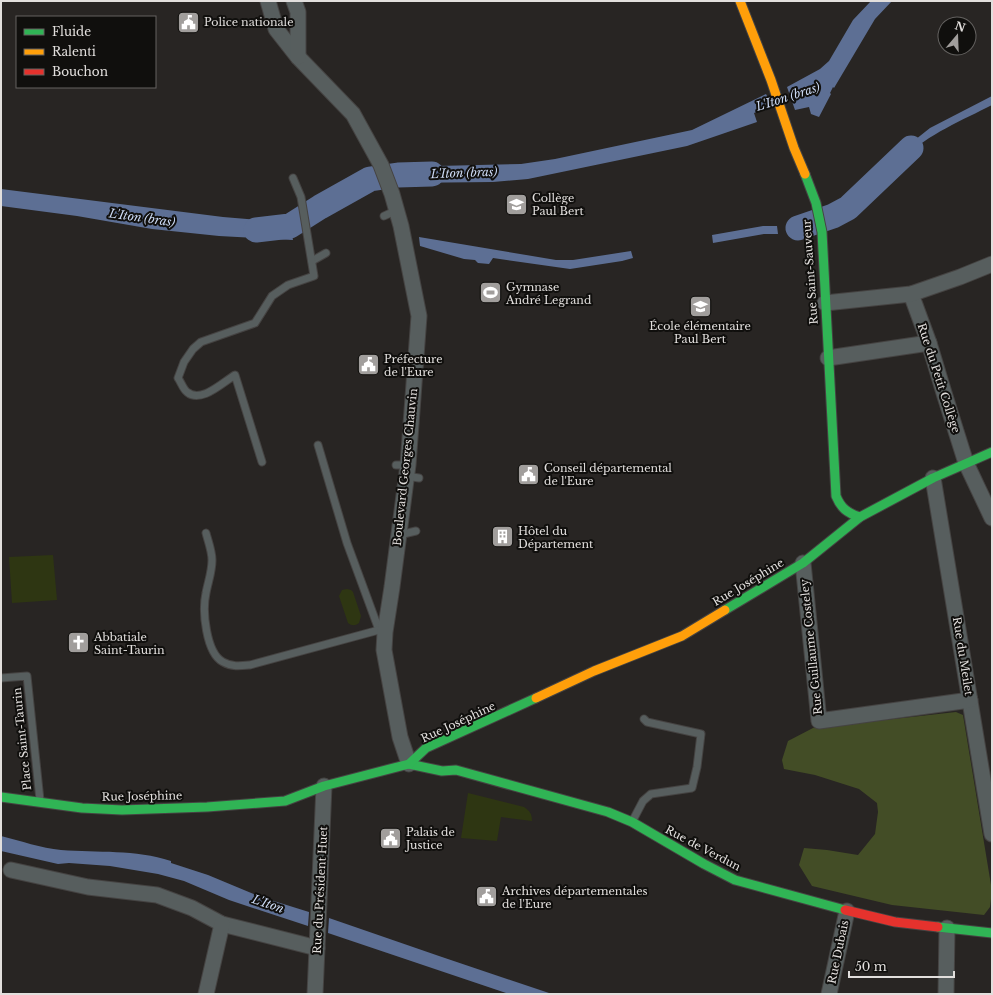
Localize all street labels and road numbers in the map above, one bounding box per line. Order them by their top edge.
street label: Rue Saint-Sauveur [799,218,821,325]
street label: Rue du Petit Collège [915,321,963,435]
street label: Boulevard Georges Chauvin [390,387,420,546]
street label: Rue Joséphine [710,555,786,609]
street label: Rue Guillaume Costeley [797,578,825,716]
street label: Rue du Meilet [950,616,976,697]
street label: Place Saint-Taurin [10,687,34,791]
street label: Rue Joséphine [418,699,498,745]
street label: Rue Joséphine [102,788,182,804]
street label: Rue de Verdun [663,822,743,874]
street label: Rue du Président Huet [310,825,330,954]
street label: Rue Dubais [824,919,852,985]

